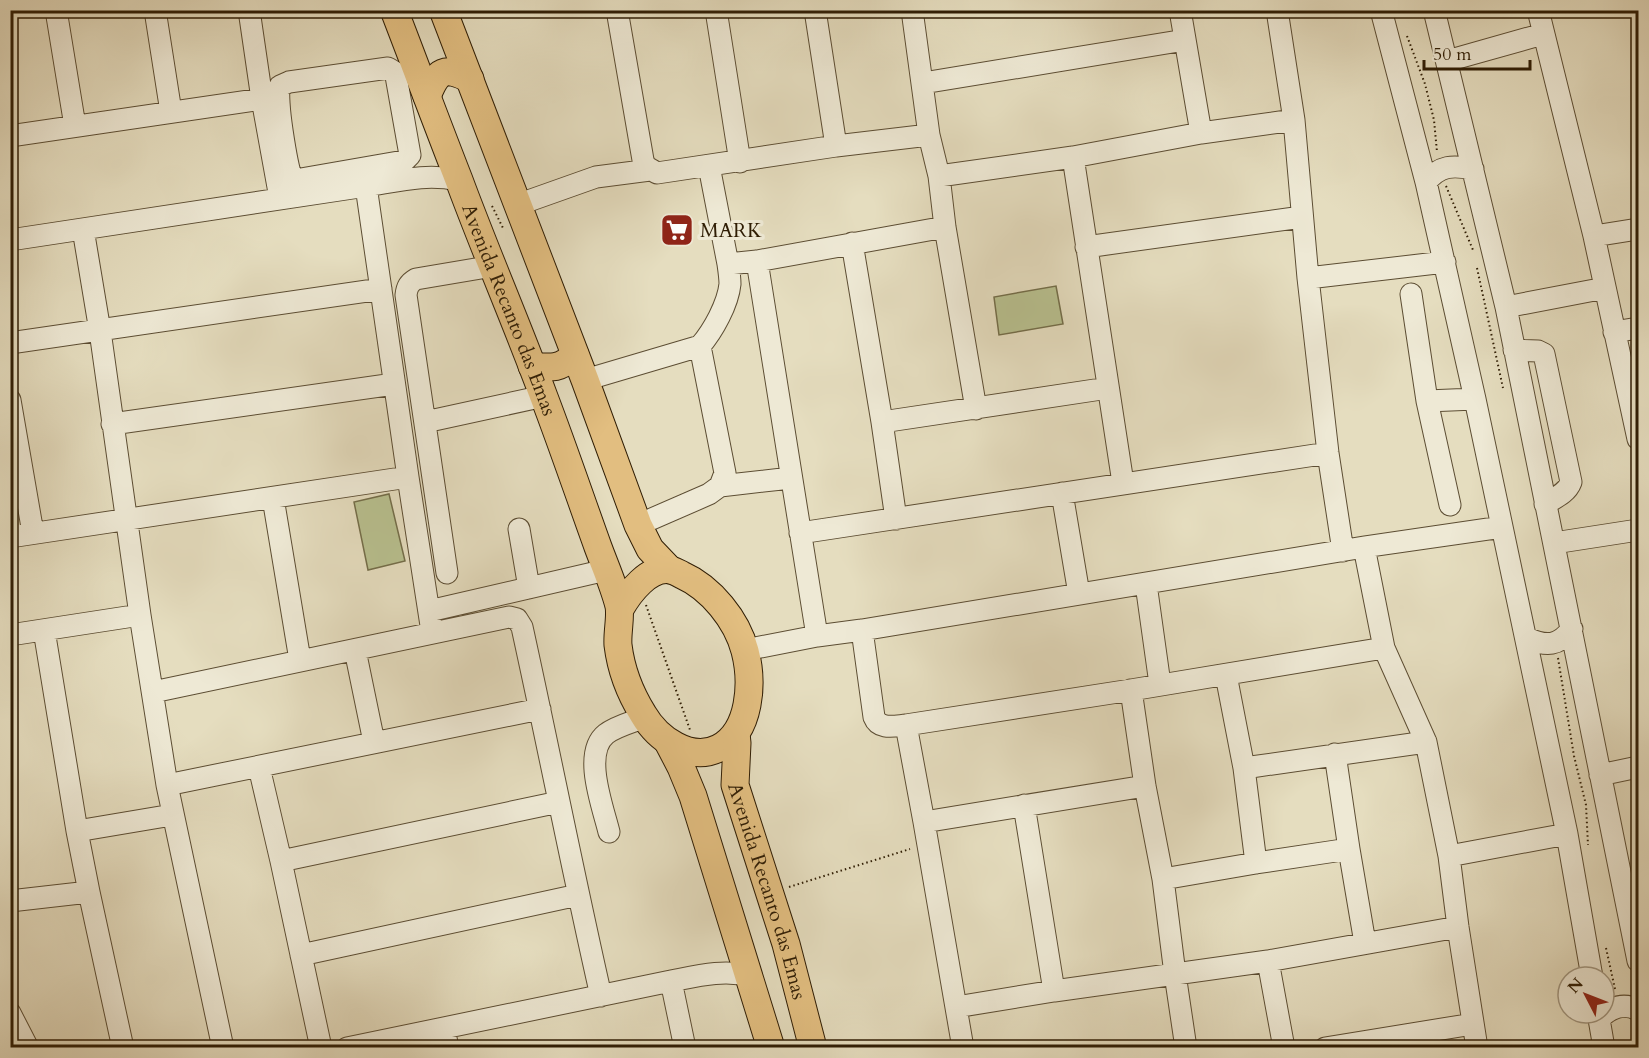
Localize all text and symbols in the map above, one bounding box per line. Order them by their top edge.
scale bar [1424,33,1530,71]
text: 50 m [1433,42,1472,67]
street label: Avenida Recanto das Emas [456,200,563,419]
supermarket icon: MARK [659,212,695,248]
place label: MARK [700,217,762,244]
street label: Avenida Recanto das Emas [722,779,813,1002]
north arrow [1556,965,1616,1025]
text: N [1563,973,1588,998]

